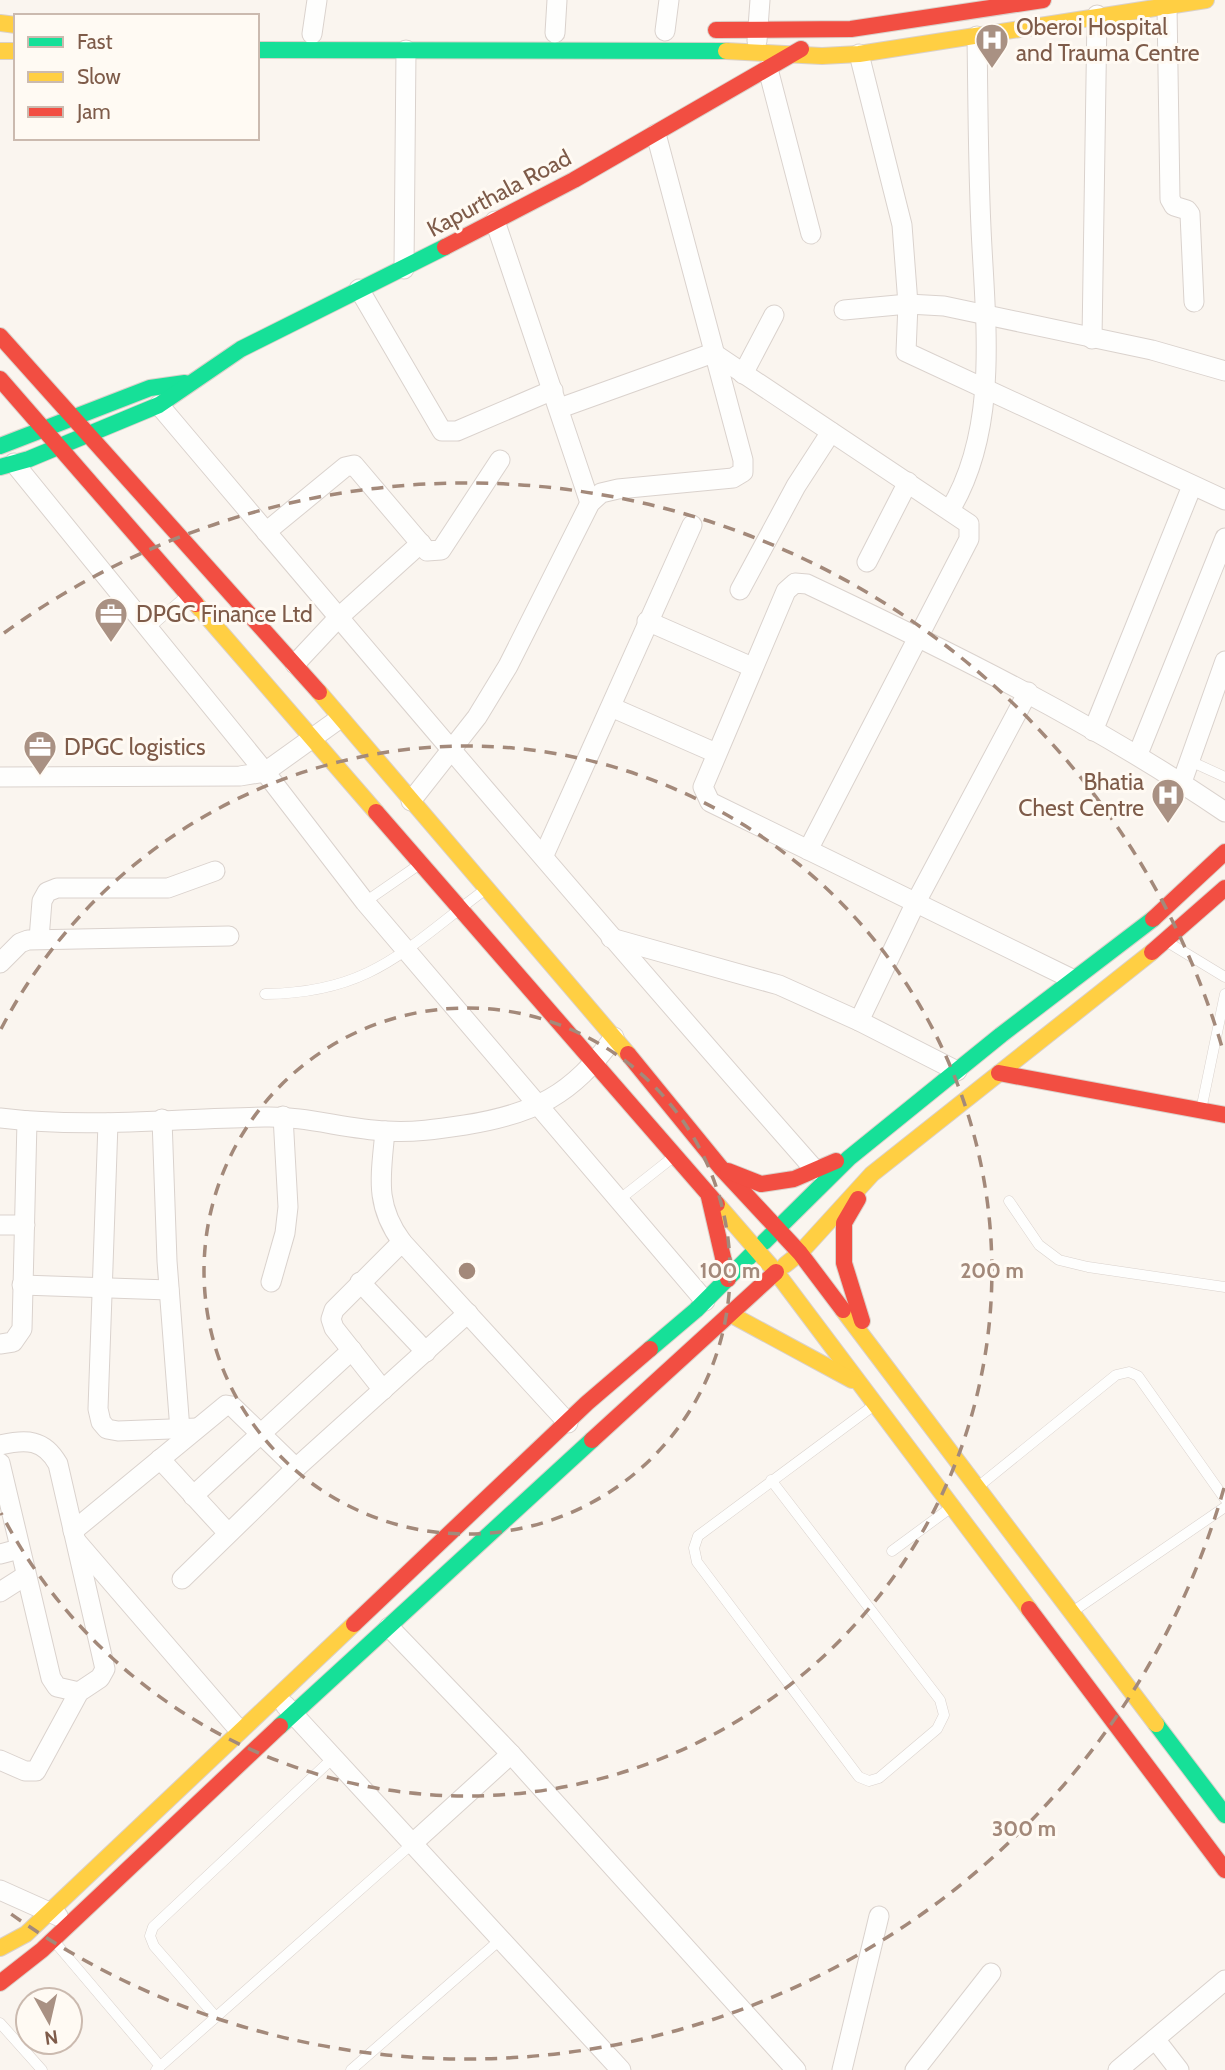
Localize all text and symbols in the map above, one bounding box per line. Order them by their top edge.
place label: Oberoi Hospital and Trauma Centre [1016,13,1200,67]
legend [14,14,259,140]
hospital icon: Oberoi Hospital and Trauma Centre [973,21,1011,70]
text: Fast [77,29,113,54]
text: Slow [77,64,121,89]
text: Jam [76,99,111,124]
street label: Kapurthala Road [422,143,576,243]
office icon: DPGC Finance Ltd [92,595,130,644]
place label: DPGC Finance Ltd [136,600,313,628]
office icon: DPGC logistics [21,728,59,777]
place label: DPGC logistics [64,733,206,761]
place label: Bhatia Chest Centre [1018,768,1144,822]
hospital icon: Bhatia Chest Centre [1149,776,1187,825]
text: 100 m [700,1258,760,1283]
text: 200 m [960,1258,1024,1283]
centre of rings [455,1259,479,1283]
text: 300 m [992,1816,1056,1841]
north arrow [14,1986,84,2056]
text: N [43,2025,60,2050]

